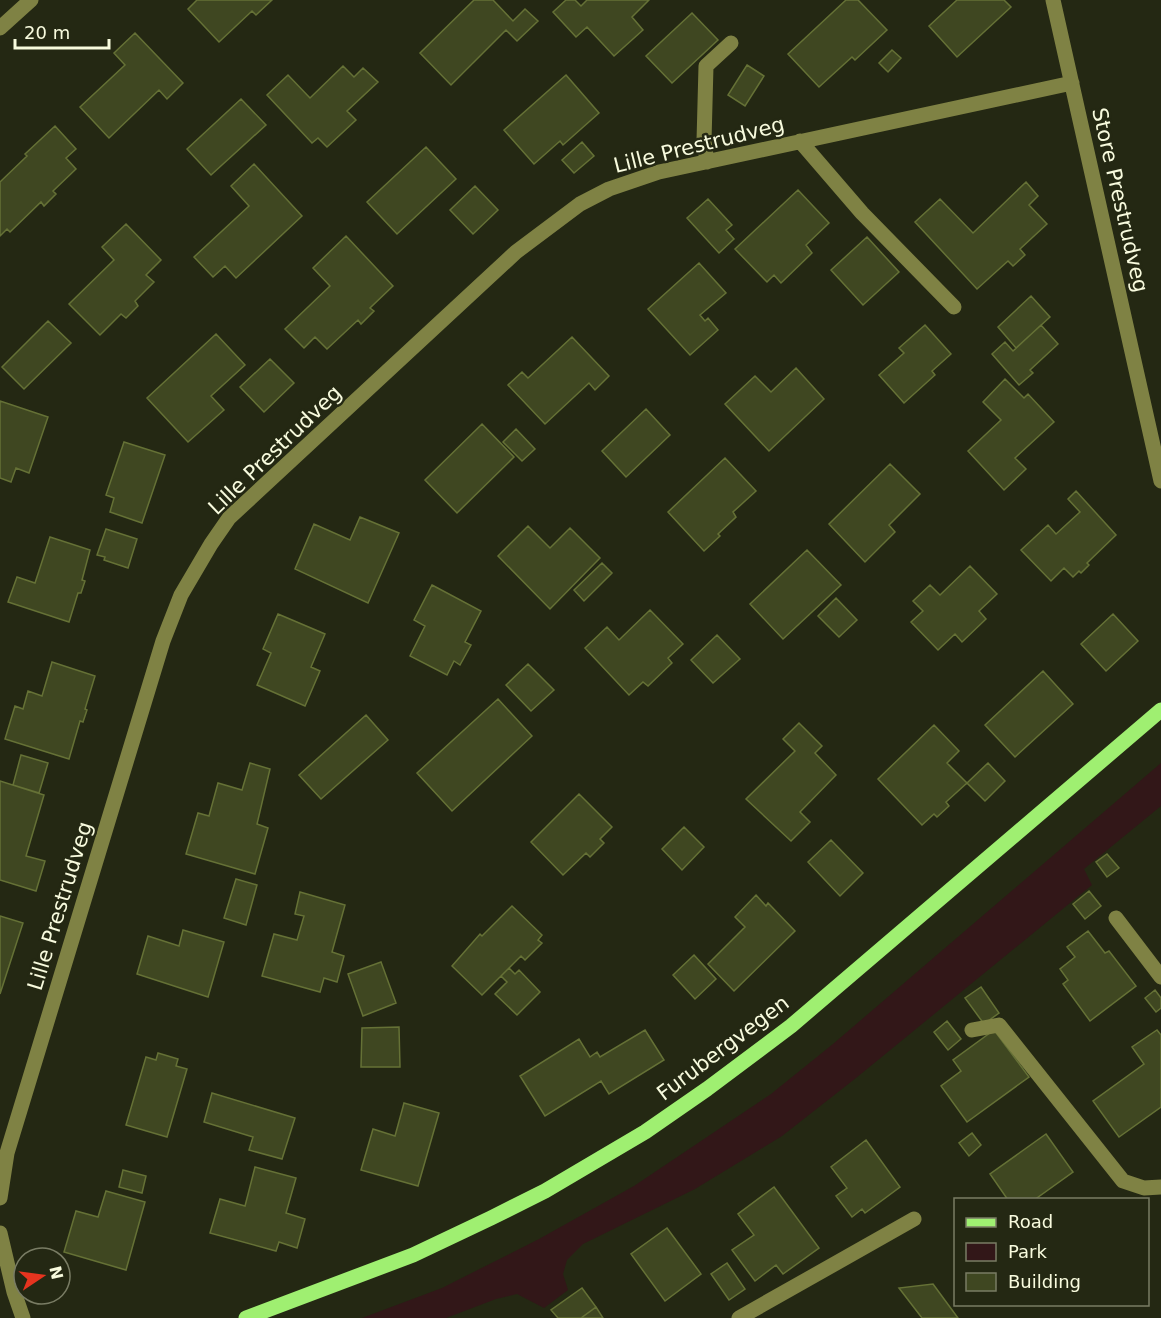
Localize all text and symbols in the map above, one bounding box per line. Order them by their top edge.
scale bar [15,12,110,50]
text: 20 m [24,22,70,43]
street label: Store Prestrudveg [1087,105,1153,295]
street label: Lille Prestrudveg [611,112,787,178]
street label: Lille Prestrudveg [204,380,346,520]
street label: Lille Prestrudveg [23,819,97,993]
street label: Furubergvegen [652,991,794,1105]
legend [954,1198,1149,1306]
text: Road [1008,1211,1053,1232]
text: Park [1008,1241,1047,1262]
north arrow [12,1246,72,1306]
text: N [45,1264,67,1281]
text: Building [1008,1271,1081,1292]

